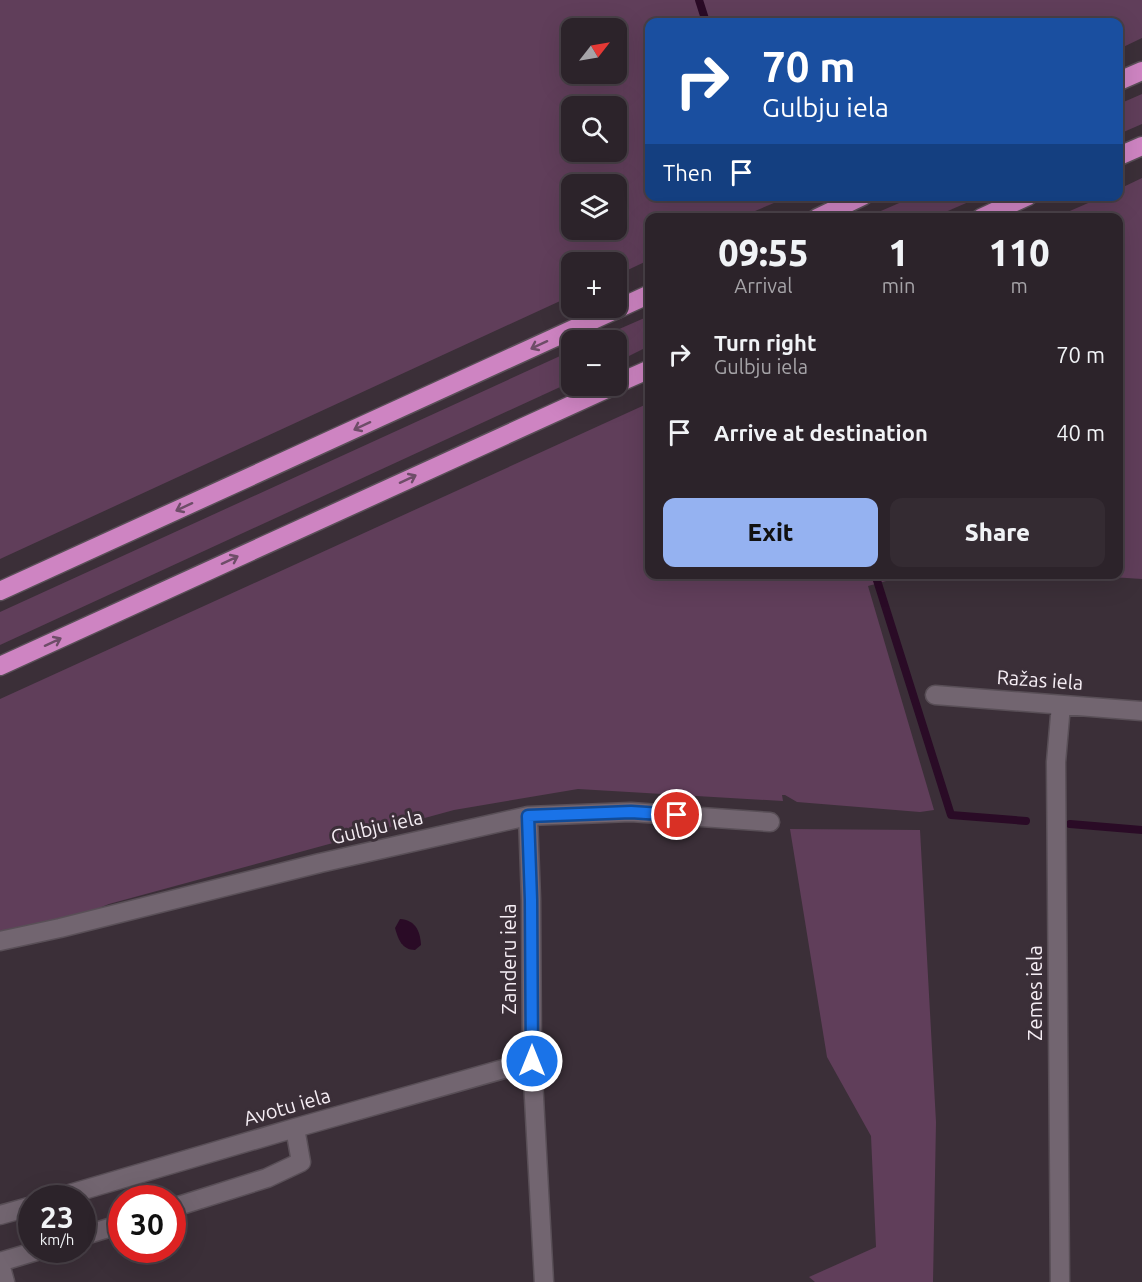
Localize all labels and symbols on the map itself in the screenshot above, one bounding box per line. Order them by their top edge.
north arrow [561,18,627,84]
one-way arrow [530,340,548,351]
one-way arrow [353,420,371,432]
one-way arrow [398,473,416,485]
one-way arrow [176,502,194,513]
one-way arrow [221,554,239,566]
one-way arrow [44,635,62,647]
street label: Ražas iela [996,665,1084,694]
pin [651,789,702,840]
street label: Gulbju iela [329,805,425,848]
street label: Zanderu iela [497,904,520,1014]
street label: Zemes iela [1023,945,1046,1041]
position arrow [500,1029,564,1093]
street label: Avotu iela [241,1083,333,1130]
speed limit sign: 30 [108,1185,186,1263]

